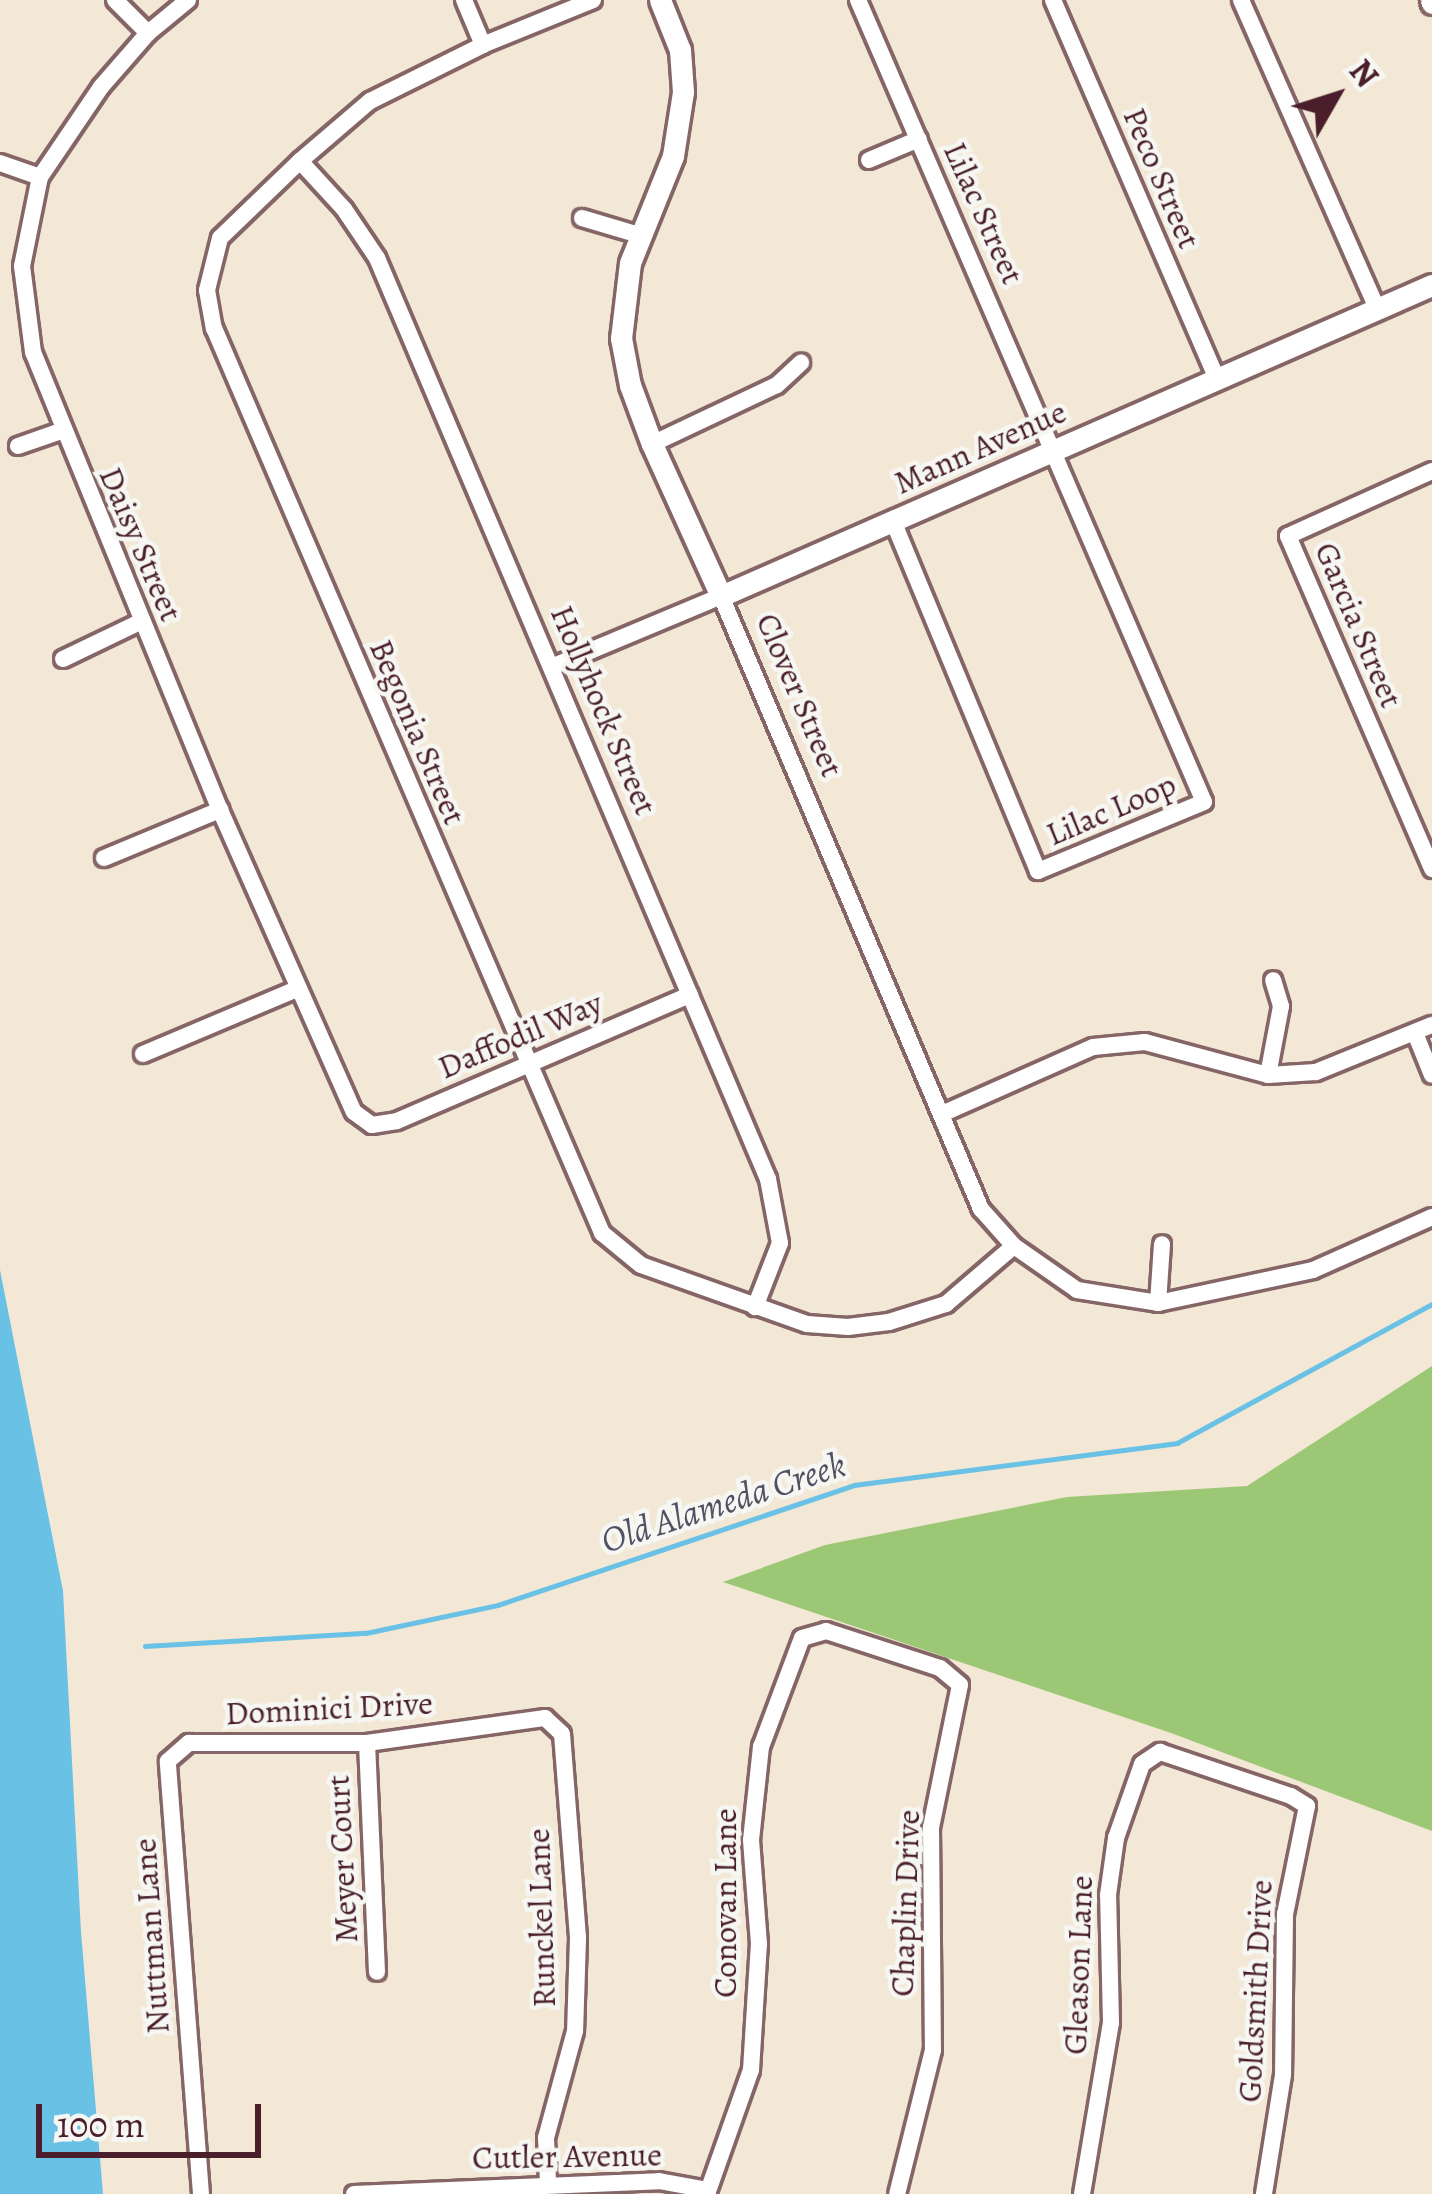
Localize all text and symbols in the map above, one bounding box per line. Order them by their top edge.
north arrow [1276,36,1396,156]
text: N [1339,50,1389,97]
street label: Peco Street [1115,102,1209,254]
street label: Lilac Street [935,136,1033,290]
street label: Mann Avenue [888,391,1072,503]
street label: Daisy Street [91,461,191,627]
street label: Garcia Street [1306,536,1412,714]
street label: Hollyhock Street [542,599,666,821]
street label: Clover Street [748,607,852,783]
street label: Begonia Street [361,633,475,831]
street label: Lilac Loop [1040,764,1182,854]
street label: Daffodil Way [432,983,608,1087]
water label: Old Alameda Creek [595,1442,851,1562]
street label: Dominici Drive [224,1683,434,1733]
street label: Meyer Court [318,1774,366,1944]
street label: Conovan Lane [705,1808,745,1998]
street label: Chaplin Drive [882,1809,928,1997]
street label: Runckel Lane [518,1828,564,2008]
street label: Nuttman Lane [124,1837,178,2035]
street label: Gleason Lane [1055,1875,1101,2055]
street label: Goldsmith Drive [1229,1879,1281,2103]
scale bar [42,2080,267,2154]
text: 100 m [57,2100,145,2149]
street label: Cutler Avenue [472,2135,662,2177]

